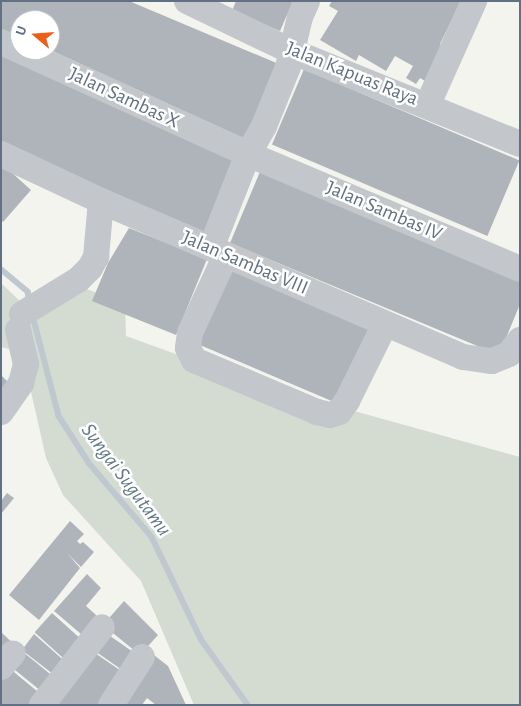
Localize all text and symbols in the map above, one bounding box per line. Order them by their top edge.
north arrow [10,10,60,60]
text: U [14,24,30,37]
street label: Jalan Kapuas Raya [283,37,421,111]
street label: Jalan Sambas X [65,62,183,134]
street label: Jalan Sambas IV [323,176,445,246]
street label: Jalan Sambas VIII [178,226,312,300]
water label: Sungai Sugutamu [75,419,177,541]

